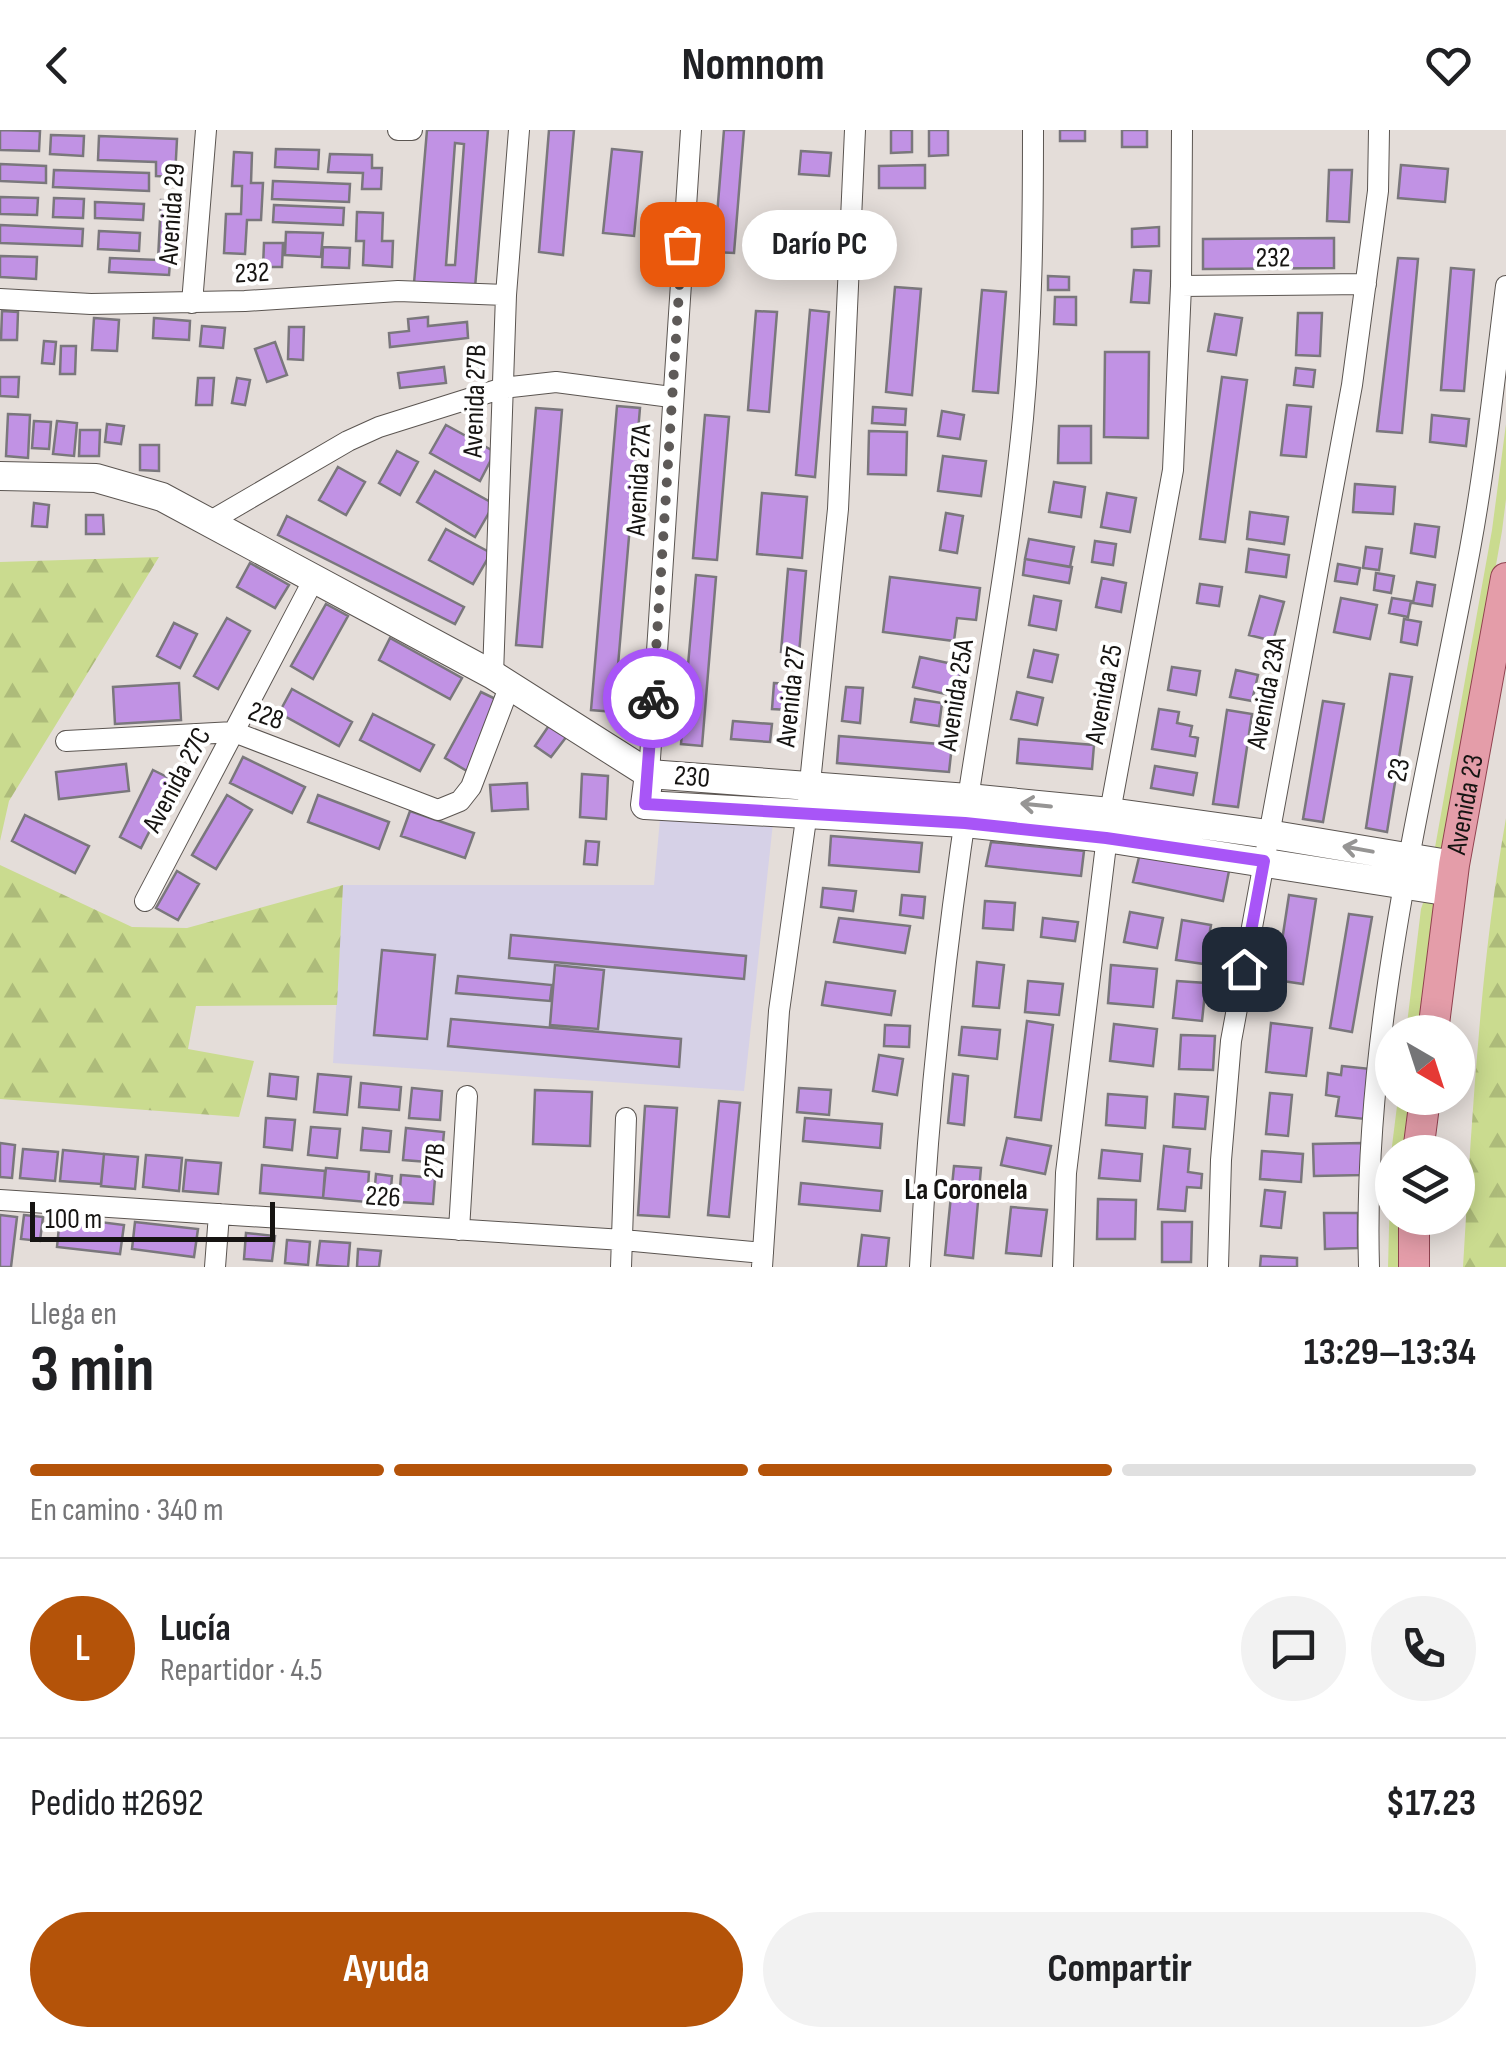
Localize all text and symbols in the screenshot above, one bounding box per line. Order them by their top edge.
icon: back [30,38,85,93]
text: Nomnom [682,38,824,93]
icon: heart [1421,38,1476,93]
street label: Avenida 29 [152,162,192,267]
pin [640,202,725,287]
callout: Darío PC [742,209,897,279]
icon: bag [655,217,710,272]
text: Darío PC [772,225,867,264]
street label: 232 [1255,241,1291,275]
street label: 232 [234,256,270,290]
street label: Avenida 27B [457,344,493,459]
street label: Avenida 27A [620,422,658,538]
street label: Avenida 23A [1240,633,1294,753]
street label: Avenida 25A [931,636,981,754]
street label: Avenida 25 [1078,642,1130,747]
street label: Avenida 27 [769,645,813,750]
courier [603,648,703,748]
icon: bike [626,671,681,726]
street label: 228 [244,695,288,737]
street label: Avenida 27C [135,722,218,839]
street label: Avenida 23 [1440,752,1490,858]
street label: 23 [1381,755,1417,785]
street label: 230 [673,759,711,795]
one-way arrow [1021,795,1053,814]
one-way arrow [1342,839,1375,858]
pin [1202,927,1287,1012]
icon: home [1217,942,1272,997]
north arrow [1375,1015,1475,1115]
map controls [1375,1015,1475,1235]
button: layers [1375,1135,1475,1235]
street label: 27B [417,1142,453,1180]
district label: La Coronela [904,1172,1028,1208]
street label: 226 [364,1179,402,1215]
scale bar [30,1197,275,1242]
text: 100 m [45,1203,102,1236]
text: Llega en [30,1295,117,1334]
text: 13:29–13:34 [1304,1330,1476,1375]
text: 3 min [30,1332,154,1410]
text: En camino · 340 m [30,1491,223,1530]
button: chat [1241,1596,1346,1701]
button: phone [1371,1596,1476,1701]
text: Lucía [160,1606,231,1651]
text: L [75,1626,90,1671]
text: Repartidor · 4.5 [160,1651,323,1690]
text: Pedido #2692 [30,1781,204,1826]
text: $17.23 [1386,1781,1476,1826]
button: Ayuda [30,1912,743,2027]
button: Compartir [763,1912,1476,2027]

